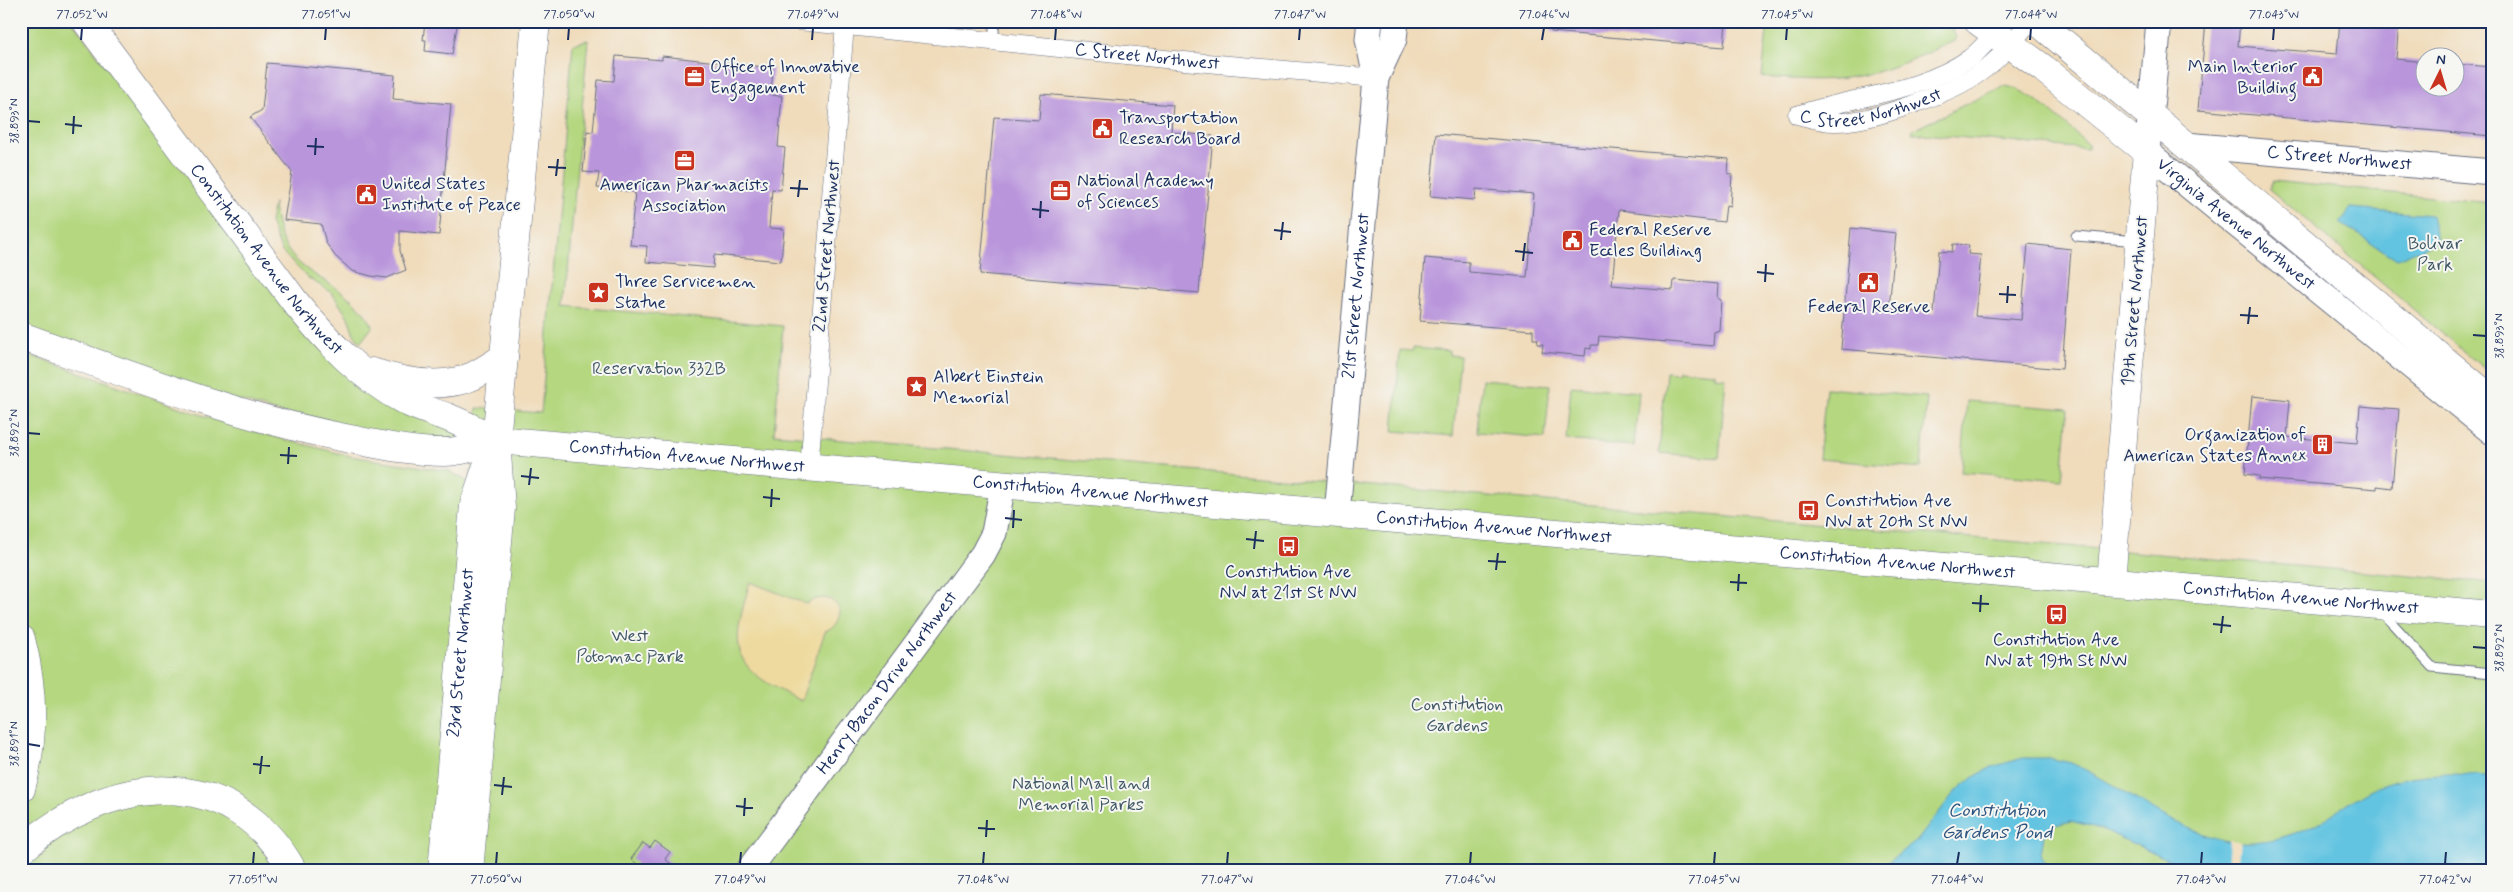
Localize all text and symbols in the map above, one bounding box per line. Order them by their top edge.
text: 77.052°W [56,7,108,23]
text: 77.051°W [302,7,351,23]
text: 77.050°W [543,7,595,23]
text: 77.049°W [787,7,839,23]
text: 77.048°W [1030,7,1082,23]
text: 77.047°W [1274,7,1326,23]
text: 77.046°W [1519,7,1569,23]
text: 77.045°W [1761,7,1813,23]
text: 77.044°W [2005,7,2057,23]
text: 77.043°W [2249,7,2299,23]
street label: C Street Northwest [1073,38,1221,76]
north arrow [2416,48,2466,98]
text: N [2436,51,2446,69]
place label: Office of Innovative Engagement [710,55,860,102]
place label: Main Interior Building [2188,55,2298,102]
office icon: Office of Innovative Engagement [682,65,706,89]
public building icon: Main Interior Building [2301,65,2325,89]
street label: C Street Northwest [1797,82,1946,134]
text: 38.893°N [7,98,23,144]
place label: Transportation Research Board [1119,106,1241,151]
public building icon: Transportation Research Board [1091,116,1115,140]
street label: C Street Northwest [2266,140,2414,177]
office icon: American Pharmacists Association [672,148,696,172]
street label: Virginia Avenue Northwest [2151,152,2321,296]
street label: 22nd Street Northwest [807,158,847,333]
street label: Constitution Avenue Northwest [184,159,349,361]
place label: National Academy of Sciences [1077,169,1214,214]
place label: United States Institute of Peace [382,172,521,217]
place label: American Pharmacists Association [599,173,769,218]
office icon: National Academy of Sciences [1049,179,1073,203]
public building icon: United States Institute of Peace [354,182,378,206]
street label: 21st Street Northwest [1337,211,1376,380]
street label: 19th Street Northwest [2116,214,2154,387]
place label: Federal Reserve Eccles Building [1589,218,1711,263]
public building icon: Federal Reserve Eccles Building [1561,228,1585,252]
park label: Bolivar Park [2408,232,2463,277]
place label: Three Servicemen Statue [615,270,755,315]
public building icon: Federal Reserve [1857,270,1881,294]
place icon: Three Servicemen Statue [587,280,611,304]
place label: Federal Reserve [1808,295,1930,319]
text: 38.893°N [2492,313,2508,359]
park label: Reservation 332B [592,357,726,381]
place label: Albert Einstein Memorial [933,365,1044,410]
place icon: Albert Einstein Memorial [905,375,929,399]
text: 38.892°N [7,409,23,457]
place label: Organization of American States Annex [2123,423,2306,468]
building icon: Organization of American States Annex [2310,433,2334,457]
street label: Constitution Avenue Northwest [568,434,807,479]
street label: Constitution Avenue Northwest [971,470,1210,514]
place label: Constitution Ave NW at 20th St NW [1825,489,1967,534]
bus stop icon: Constitution Ave NW at 20th St NW [1797,499,1821,523]
street label: Constitution Avenue Northwest [1375,505,1613,550]
bus stop icon: Constitution Ave NW at 21st St NW [1276,535,1300,559]
street label: Constitution Avenue Northwest [1778,541,2017,585]
place label: Constitution Ave NW at 21st St NW [1219,560,1357,605]
street label: 23rd Street Northwest [442,567,480,738]
street label: Constitution Avenue Northwest [2182,576,2420,621]
street label: Henry Bacon Drive Northwest [811,586,964,780]
bus stop icon: Constitution Ave NW at 19th St NW [2044,603,2068,627]
park label: West Potomac Park [576,624,684,669]
text: 38.892°N [2492,624,2508,672]
place label: Constitution Ave NW at 19th St NW [1985,628,2127,673]
park label: Constitution Gardens [1411,693,1503,738]
text: 38.891°N [7,721,23,767]
park label: National Mall and Memorial Parks [1012,772,1150,817]
water label: Constitution Gardens Pond [1942,798,2054,845]
text: 77.051°W [229,872,278,888]
text: 77.050°W [470,872,522,888]
text: 77.049°W [714,872,766,888]
text: 77.048°W [957,872,1009,888]
text: 77.047°W [1201,872,1253,888]
text: 77.046°W [1445,872,1495,888]
text: 77.045°W [1688,872,1740,888]
text: 77.044°W [1931,872,1983,888]
text: 77.043°W [2176,872,2226,888]
text: 77.042°W [2419,872,2471,888]

